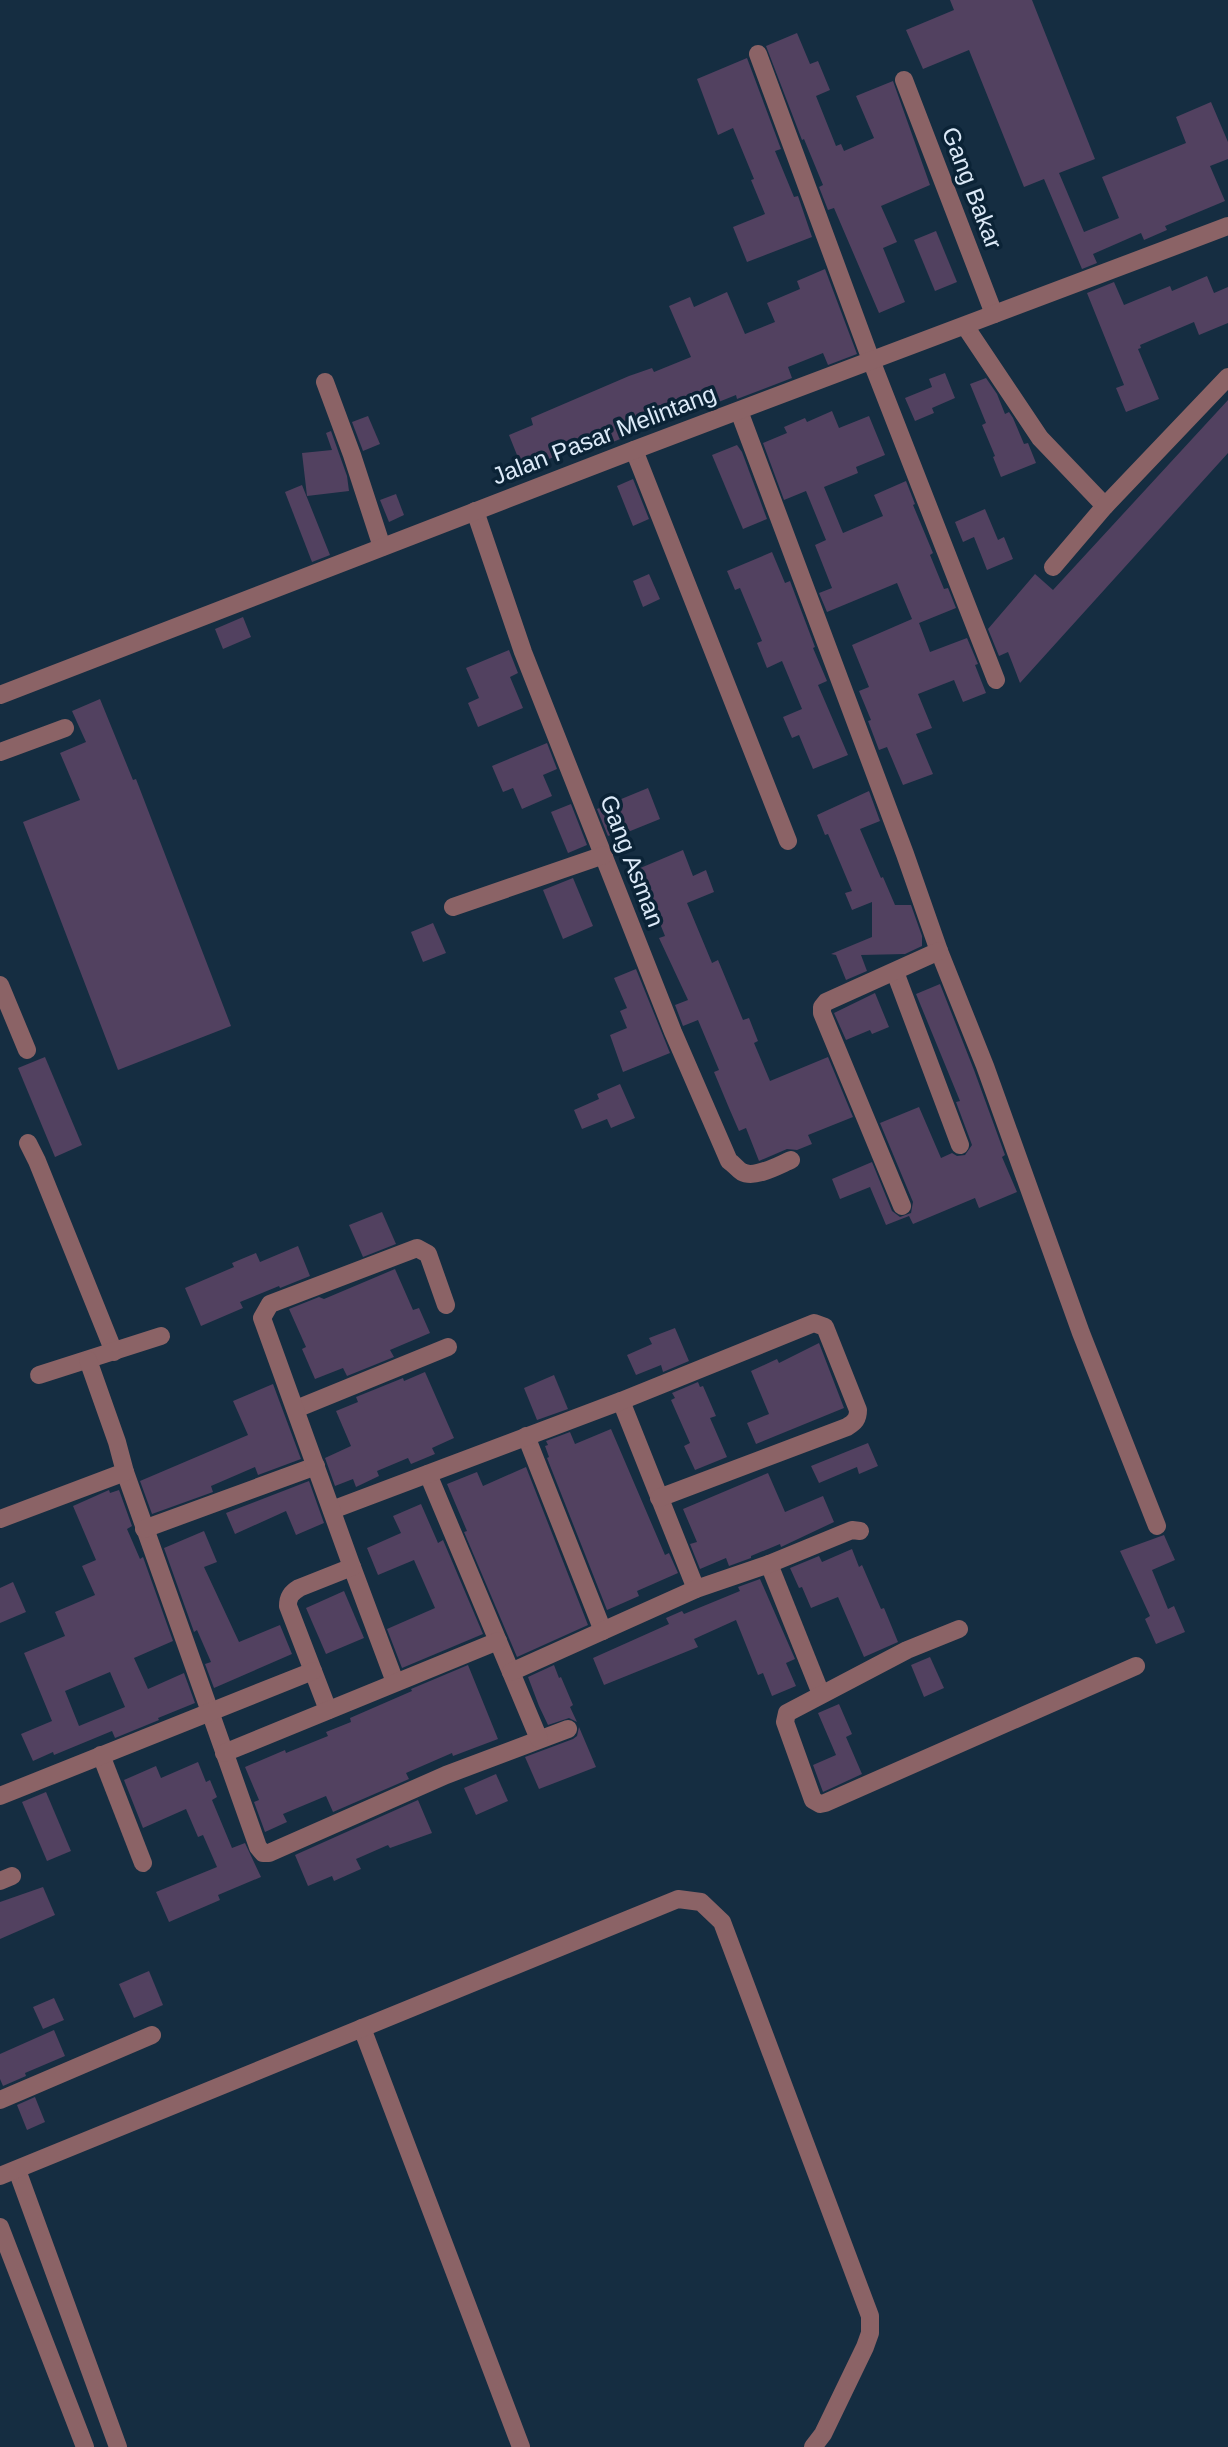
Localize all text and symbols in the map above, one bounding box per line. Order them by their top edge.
street label: Gang Bakar [937,123,1008,252]
street label: Jalan Pasar Melintang [488,379,720,490]
street label: Gang Asman [595,791,670,930]

